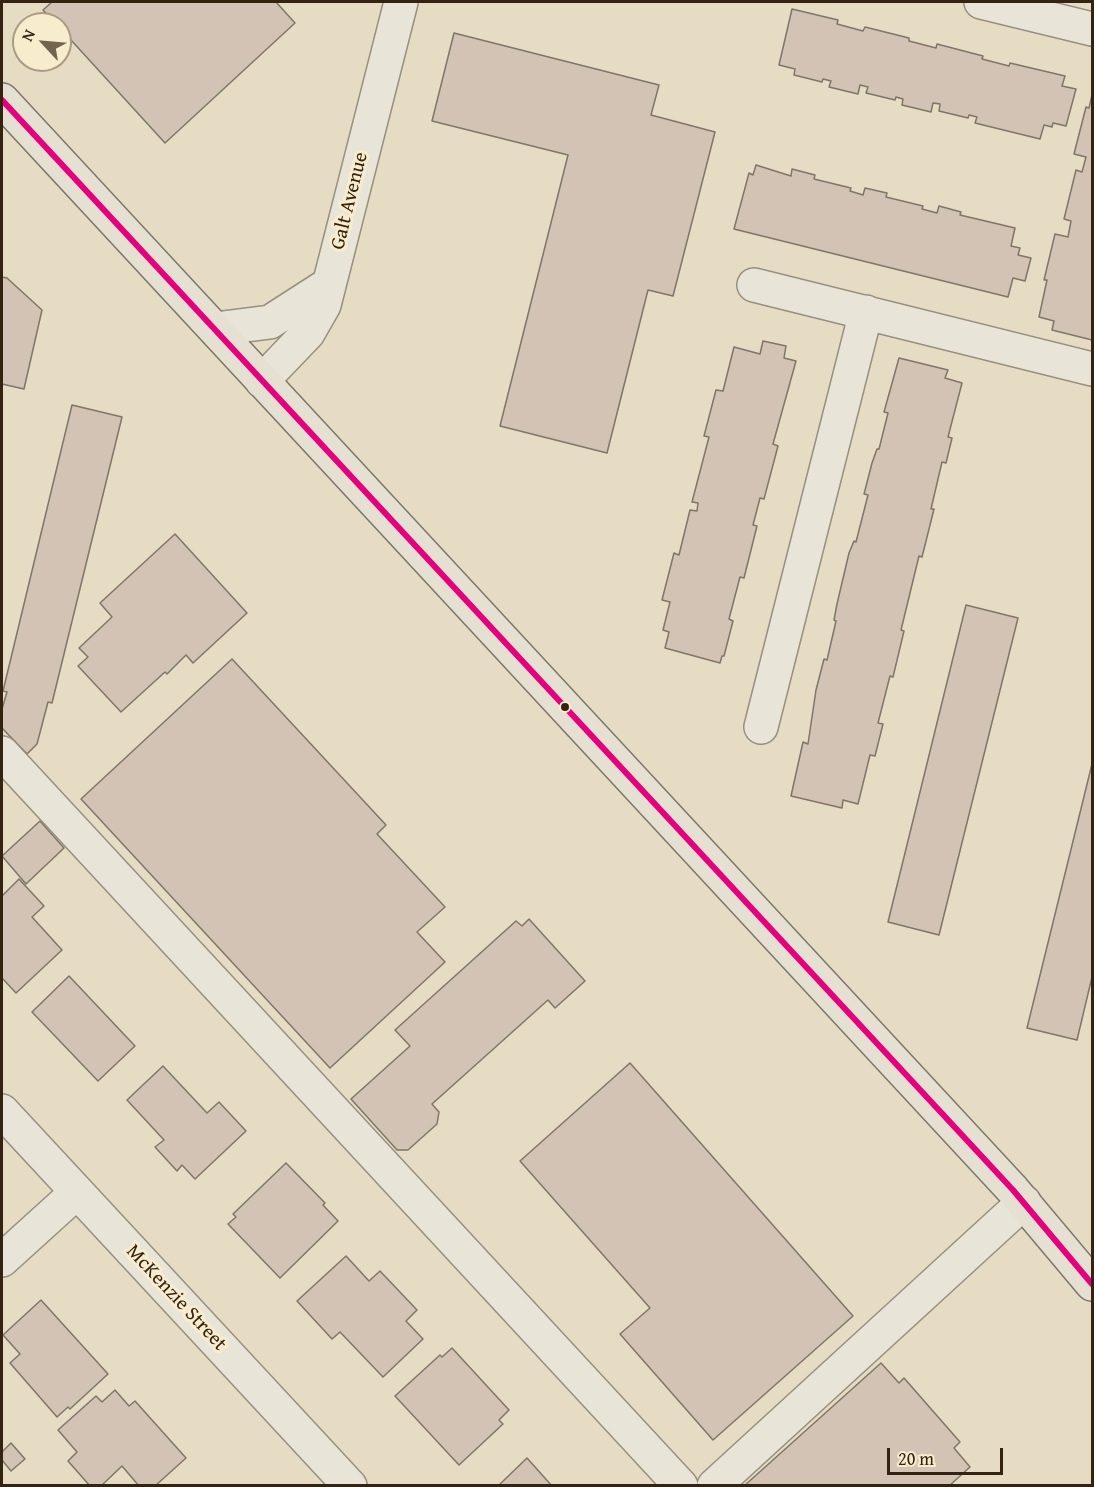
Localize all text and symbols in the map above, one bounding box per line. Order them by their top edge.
north arrow [12,12,72,72]
text: N [14,25,41,45]
street label: Galt Avenue [326,150,374,252]
unlabelled marker [559,701,571,713]
street label: McKenzie Street [121,1240,231,1356]
scale bar [890,1436,1006,1474]
text: 20 m [898,1445,934,1472]

